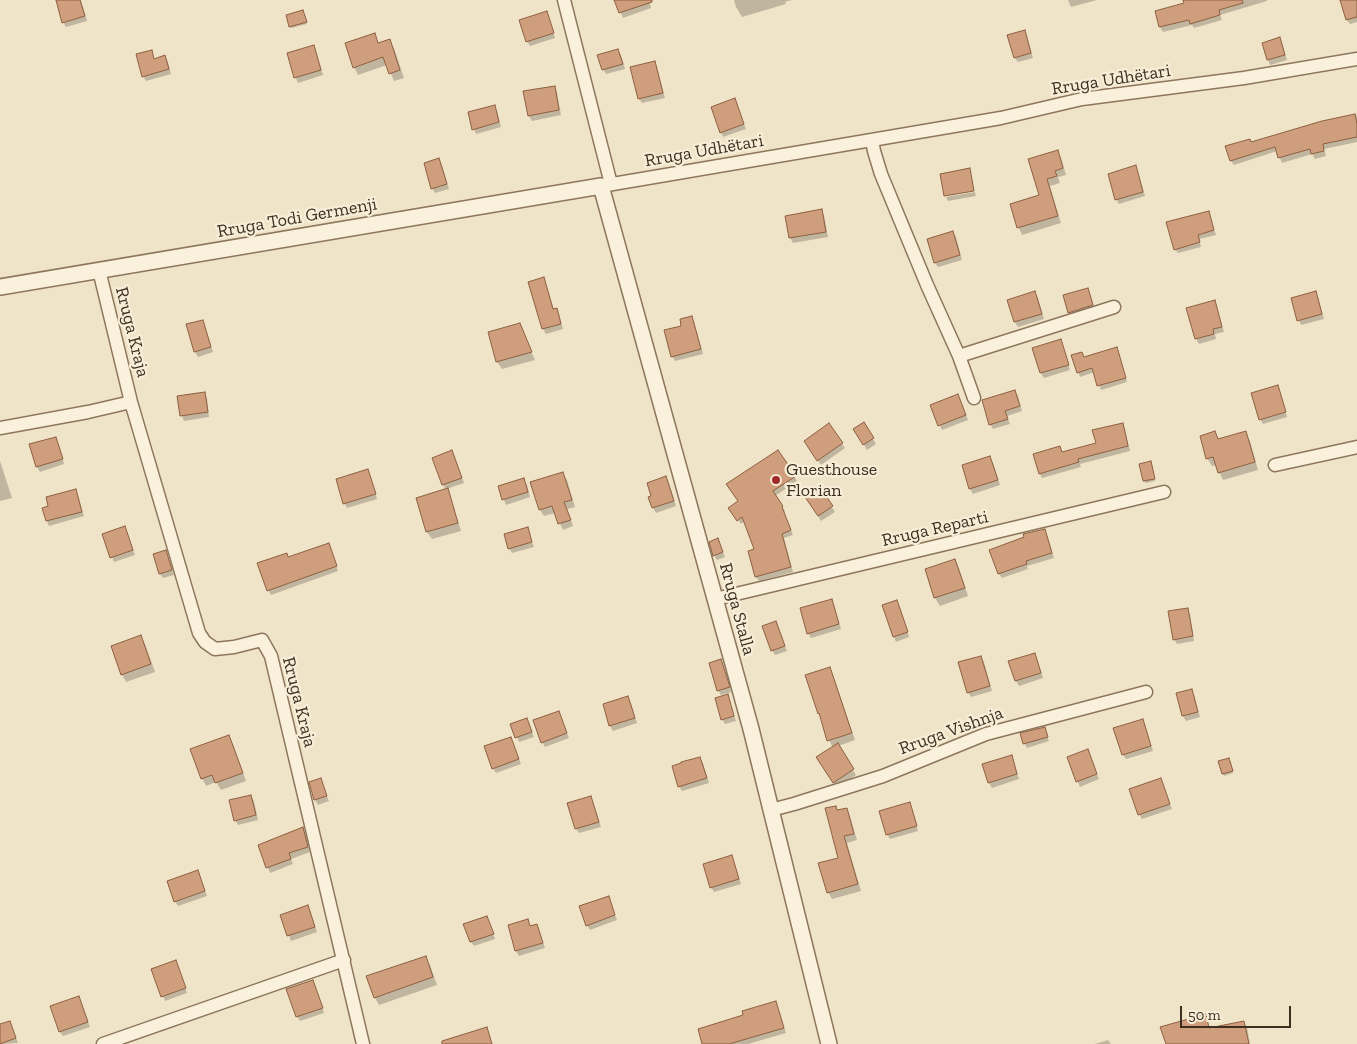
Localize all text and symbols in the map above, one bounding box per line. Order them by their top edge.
street label: Rruga Udhëtari [1050,60,1172,100]
street label: Rruga Udhëtari [643,130,765,172]
street label: Rruga Todi Germenji [215,193,379,243]
street label: Rruga Kraja [110,285,154,379]
place label: Guesthouse Florian [786,459,877,502]
marker: Guesthouse Florian [770,474,782,486]
street label: Rruga Reparti [880,506,990,552]
street label: Rruga Stalla [714,560,760,658]
street label: Rruga Kraja [277,655,321,749]
street label: Rruga Vishnja [896,702,1006,760]
scale bar [1182,996,1293,1028]
text: 50 m [1188,1006,1221,1024]

